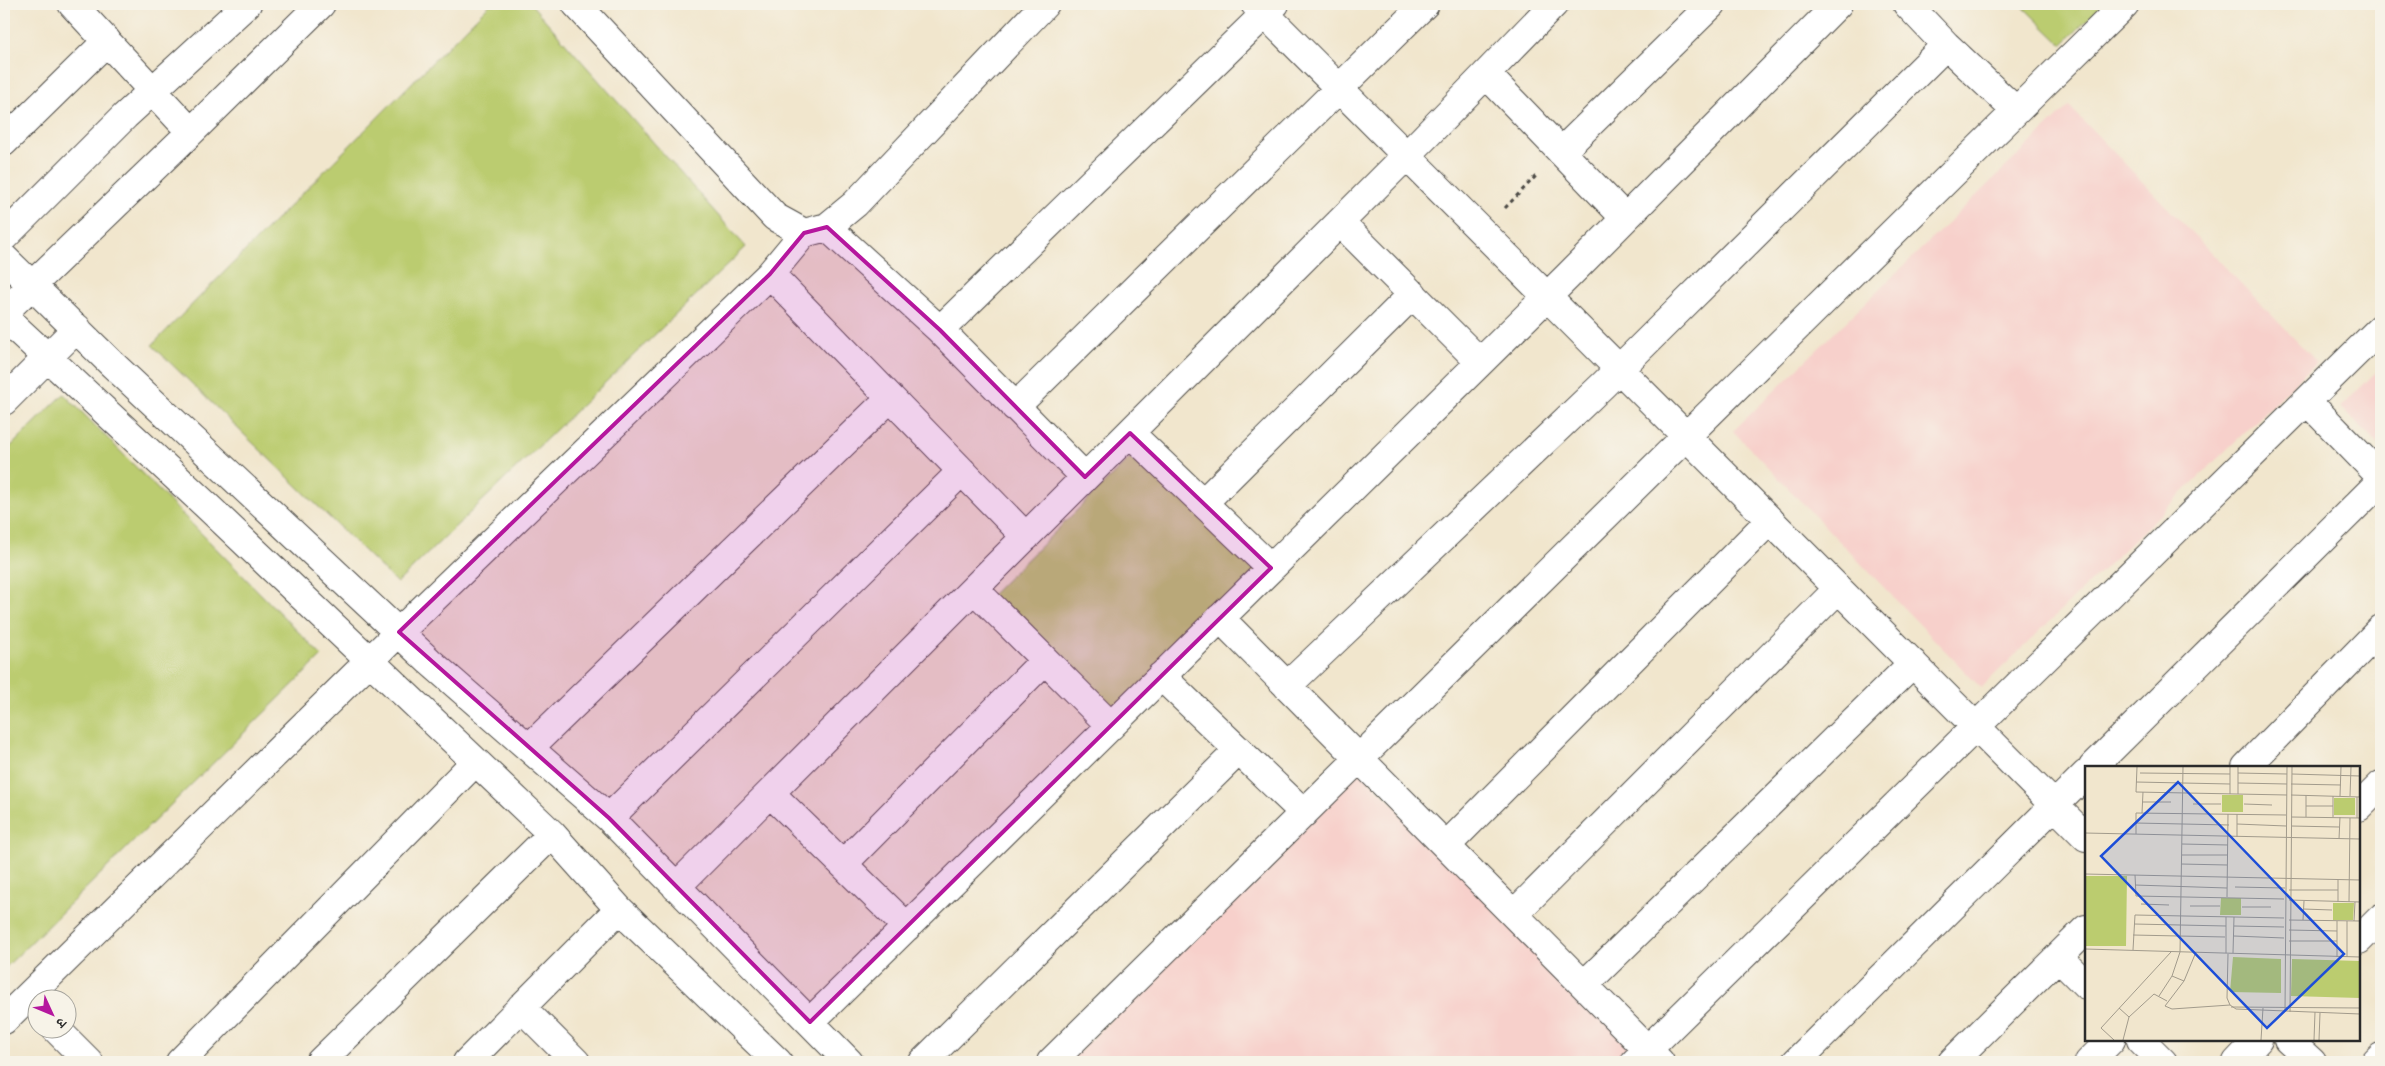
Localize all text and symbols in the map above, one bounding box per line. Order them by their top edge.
inset map [2085,766,2360,1041]
north arrow [28,988,78,1038]
text: उ [52,1013,70,1032]

